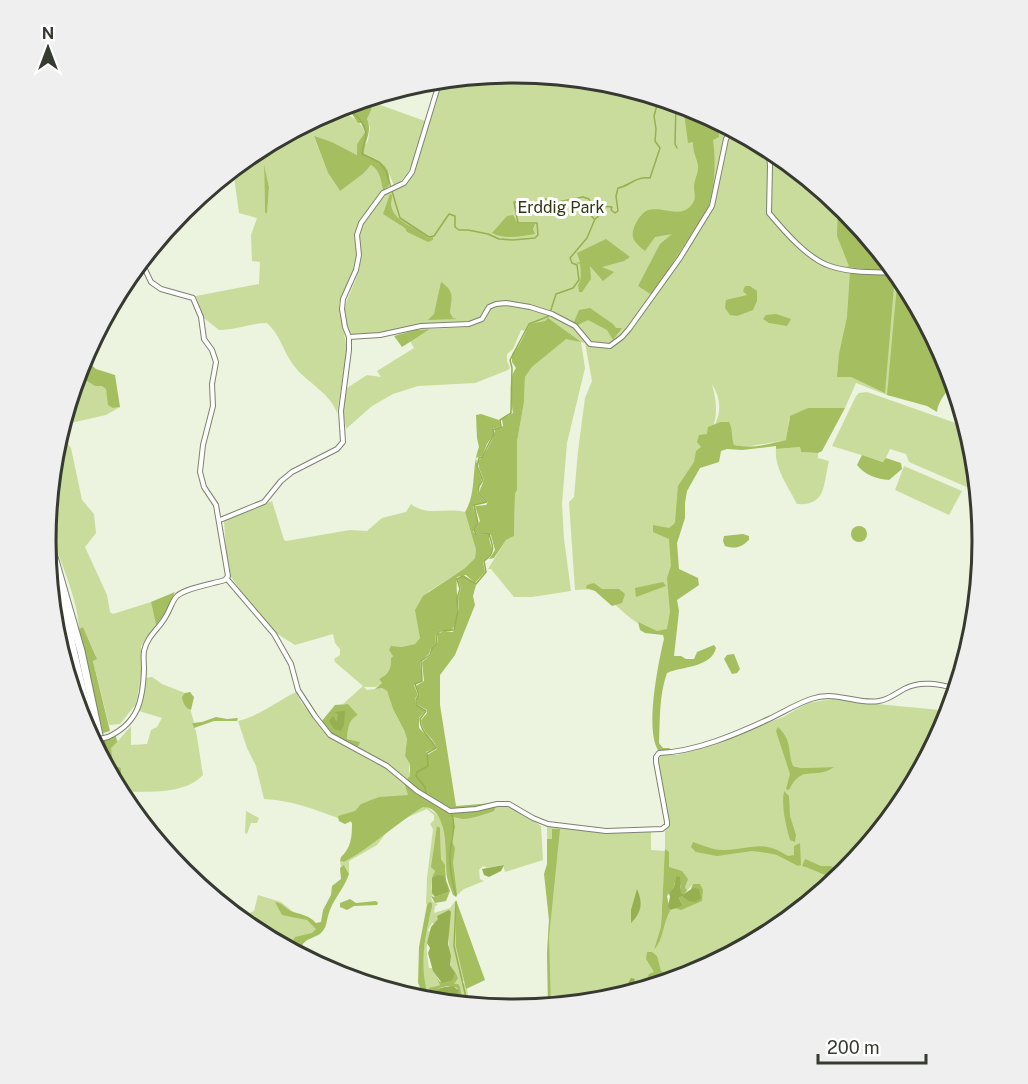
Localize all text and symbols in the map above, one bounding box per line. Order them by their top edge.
north arrow [18,18,78,78]
text: N [42,24,54,43]
park label: Erddig Park [518,198,604,217]
scale bar [818,1027,926,1065]
text: 200 m [827,1037,880,1058]

